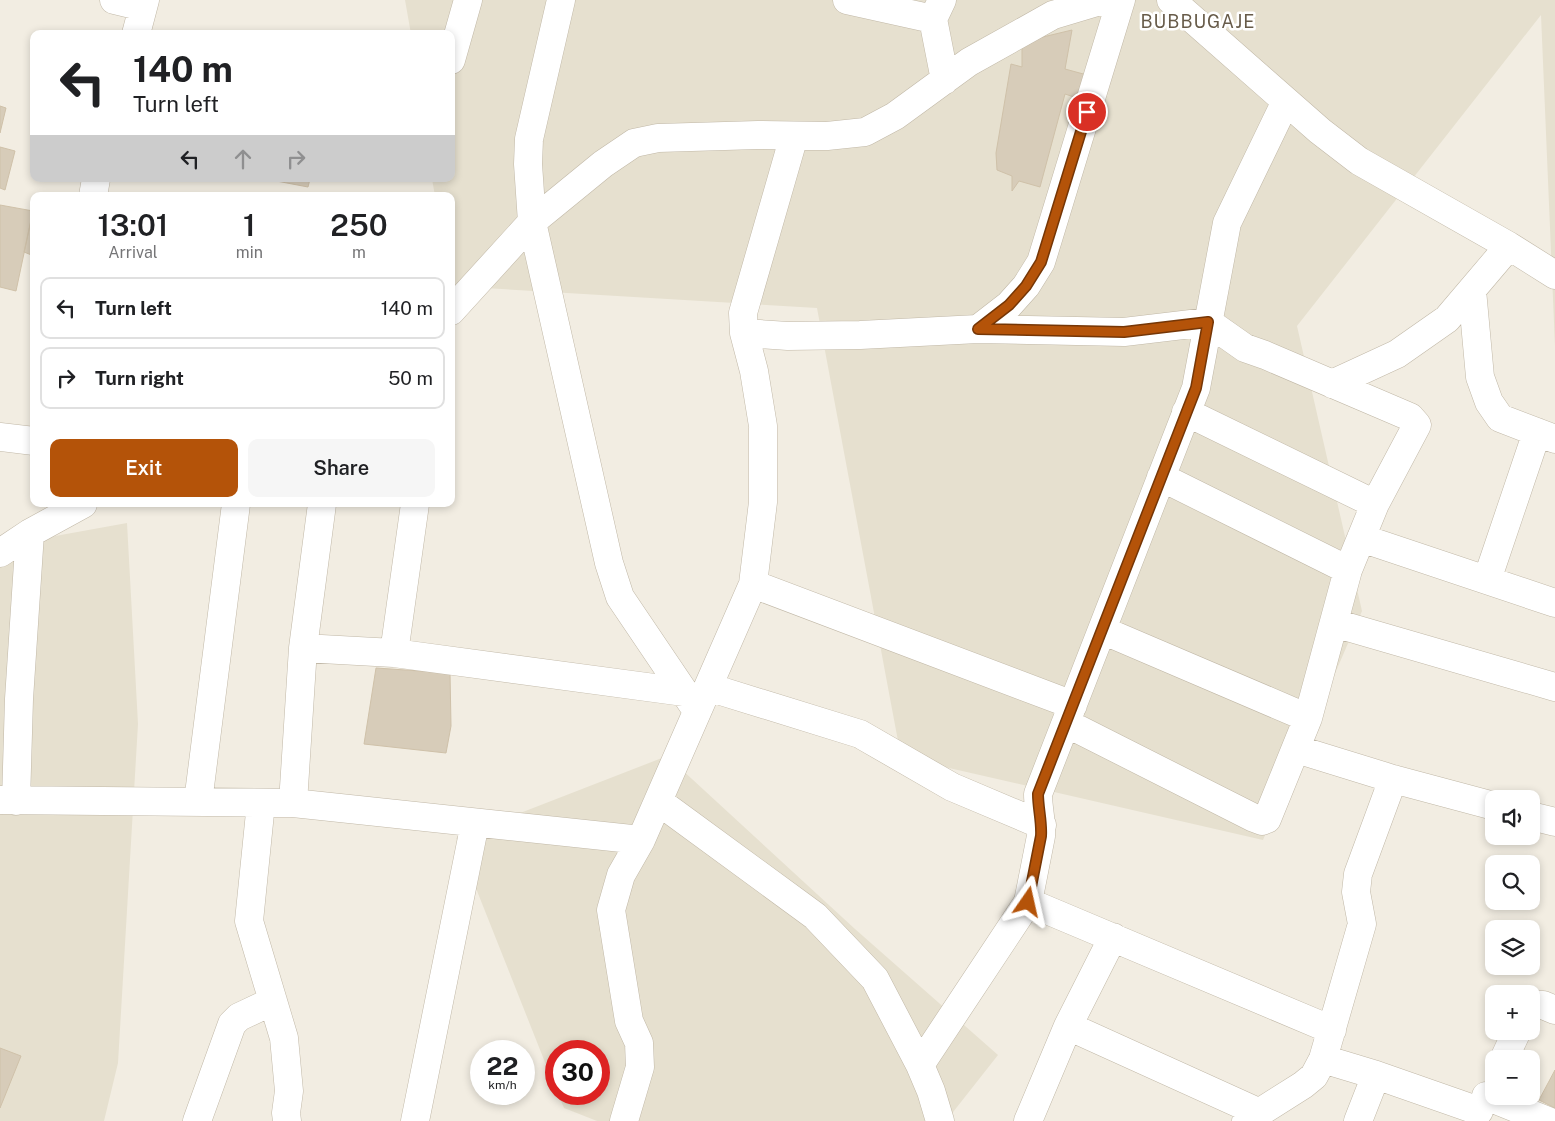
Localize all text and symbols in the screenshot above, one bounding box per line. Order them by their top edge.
district label: BUBBUGAJE [1141,11,1255,32]
text: 140 m [133,49,233,90]
icon: left [50,50,115,115]
text: Turn left [133,91,219,117]
pin [1066,91,1108,133]
icon: arrive [1073,98,1101,126]
icon: left [176,145,204,173]
icon: ahead [229,145,257,173]
icon: right [282,145,310,173]
text: 13:01 [97,207,168,243]
text: 1 [243,207,256,243]
text: 250 [330,207,388,243]
text: Arrival [108,243,158,262]
text: min [236,243,263,262]
text: m [352,243,366,262]
icon: left [52,294,80,322]
text: Turn left [95,297,172,319]
text: 140 m [381,297,433,319]
icon: right [52,364,80,392]
text: Turn right [95,367,184,389]
text: 50 m [388,367,433,389]
button: Exit [50,439,238,497]
button: Share [248,439,435,497]
map controls [1485,790,1540,1105]
button: sound [1485,790,1540,845]
button: search [1485,855,1540,910]
position arrow [1001,875,1053,927]
button: layers [1485,920,1540,975]
button: + [1485,985,1540,1040]
speed limit sign: 30 [545,1040,610,1105]
button: − [1485,1050,1540,1105]
text: 22 [487,1051,518,1081]
text: km/h [488,1078,517,1092]

